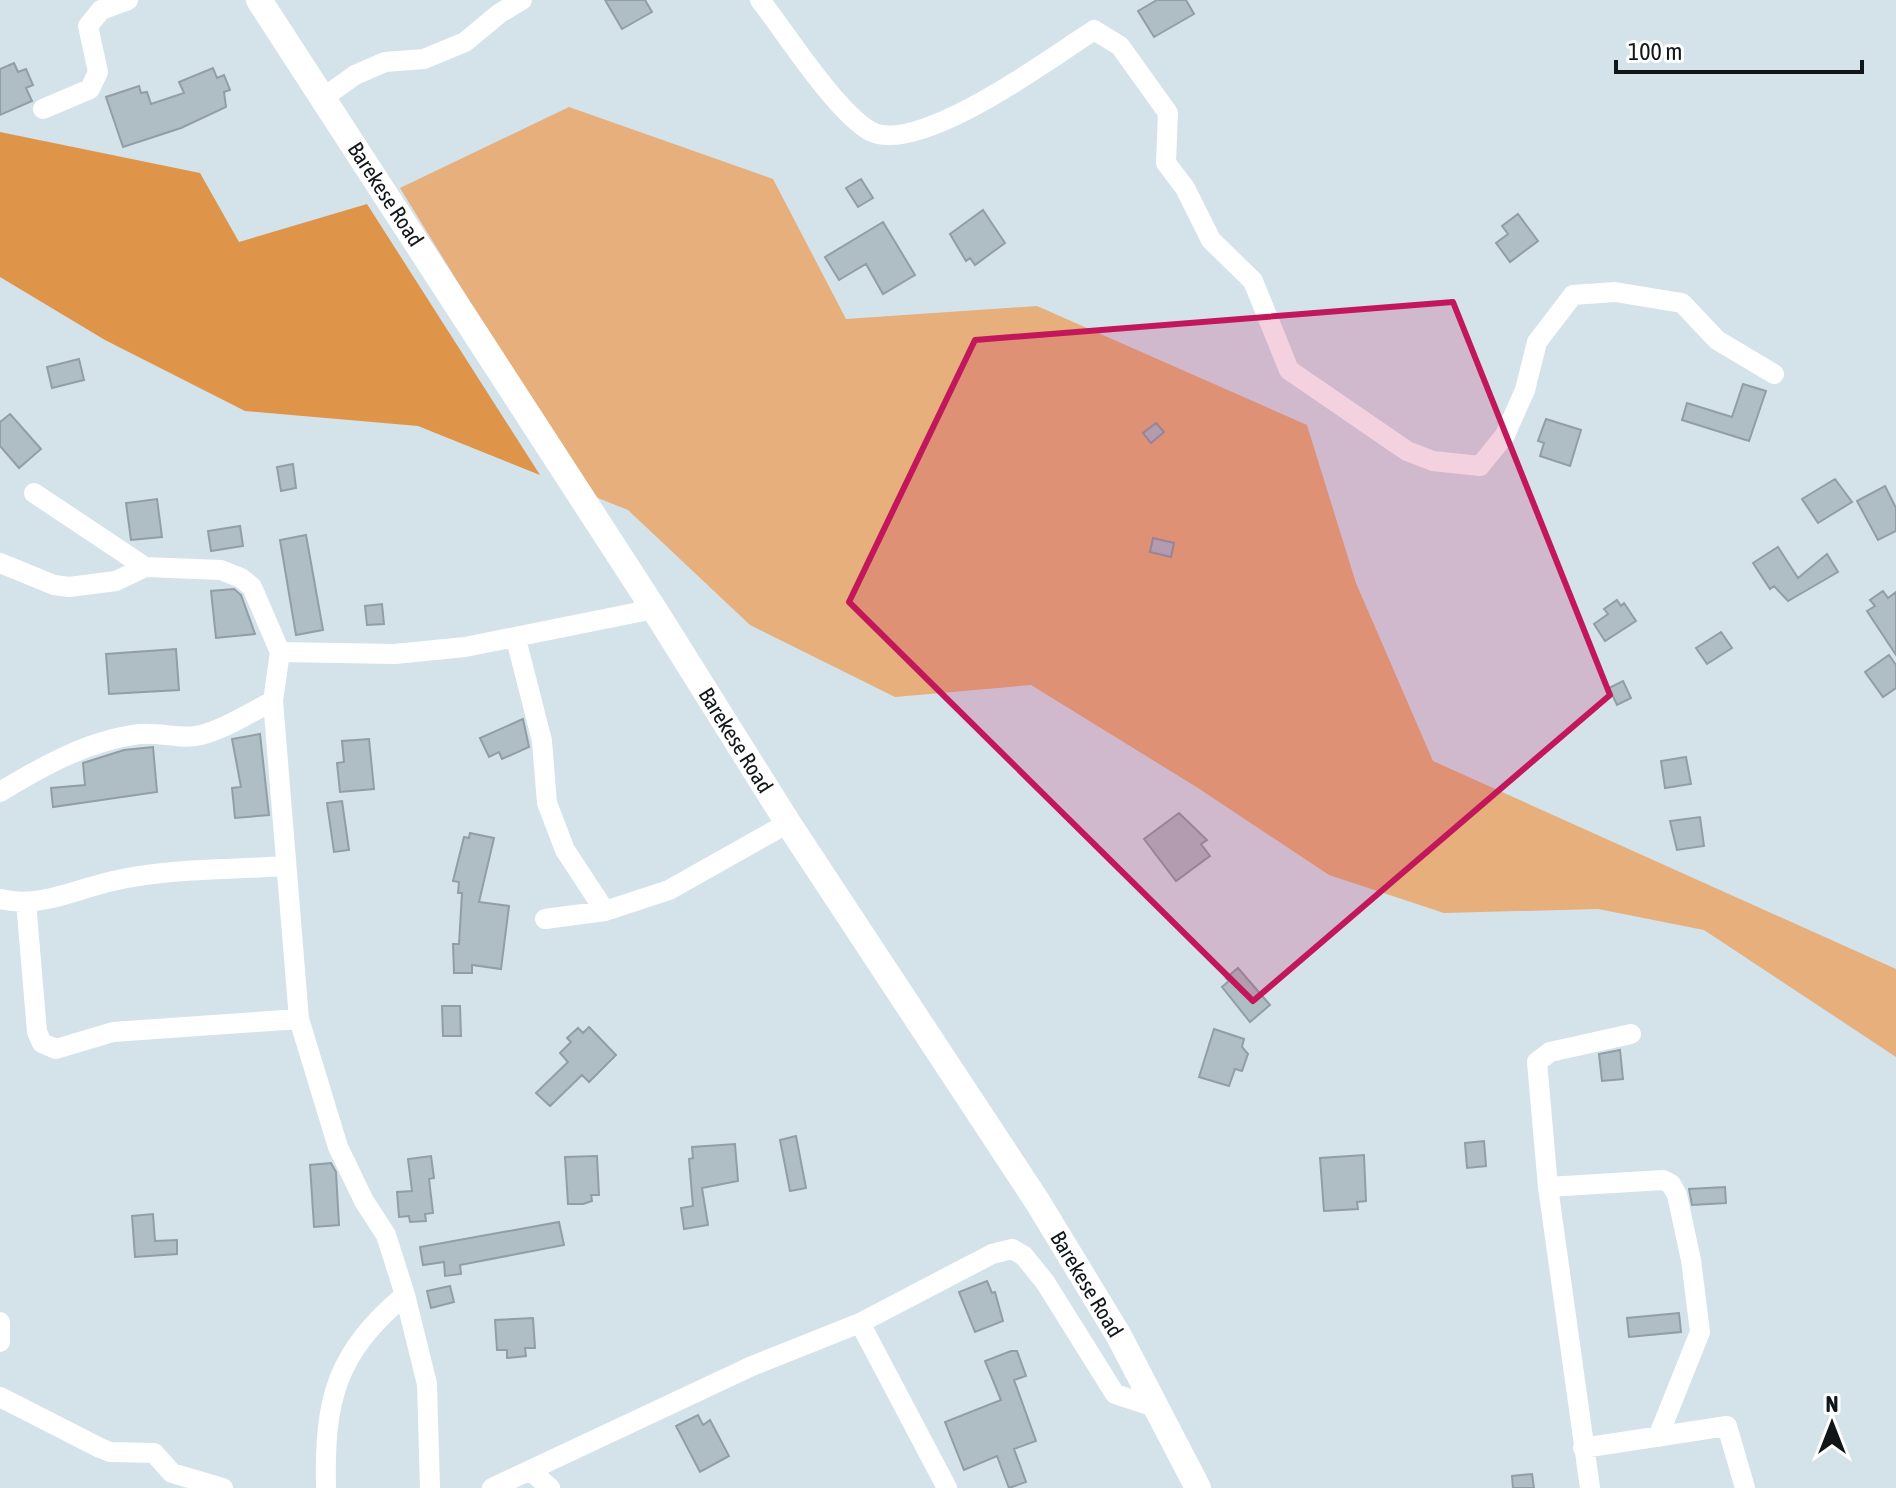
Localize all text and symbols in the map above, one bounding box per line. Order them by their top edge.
scale bar [1616,24,1862,74]
text: 100 m [1628,38,1682,65]
street label: Barekese Road [343,137,429,251]
street label: Barekese Road [693,683,779,797]
street label: Barekese Road [1045,1226,1129,1342]
north arrow [1792,1384,1872,1464]
text: N [1826,1391,1838,1417]

